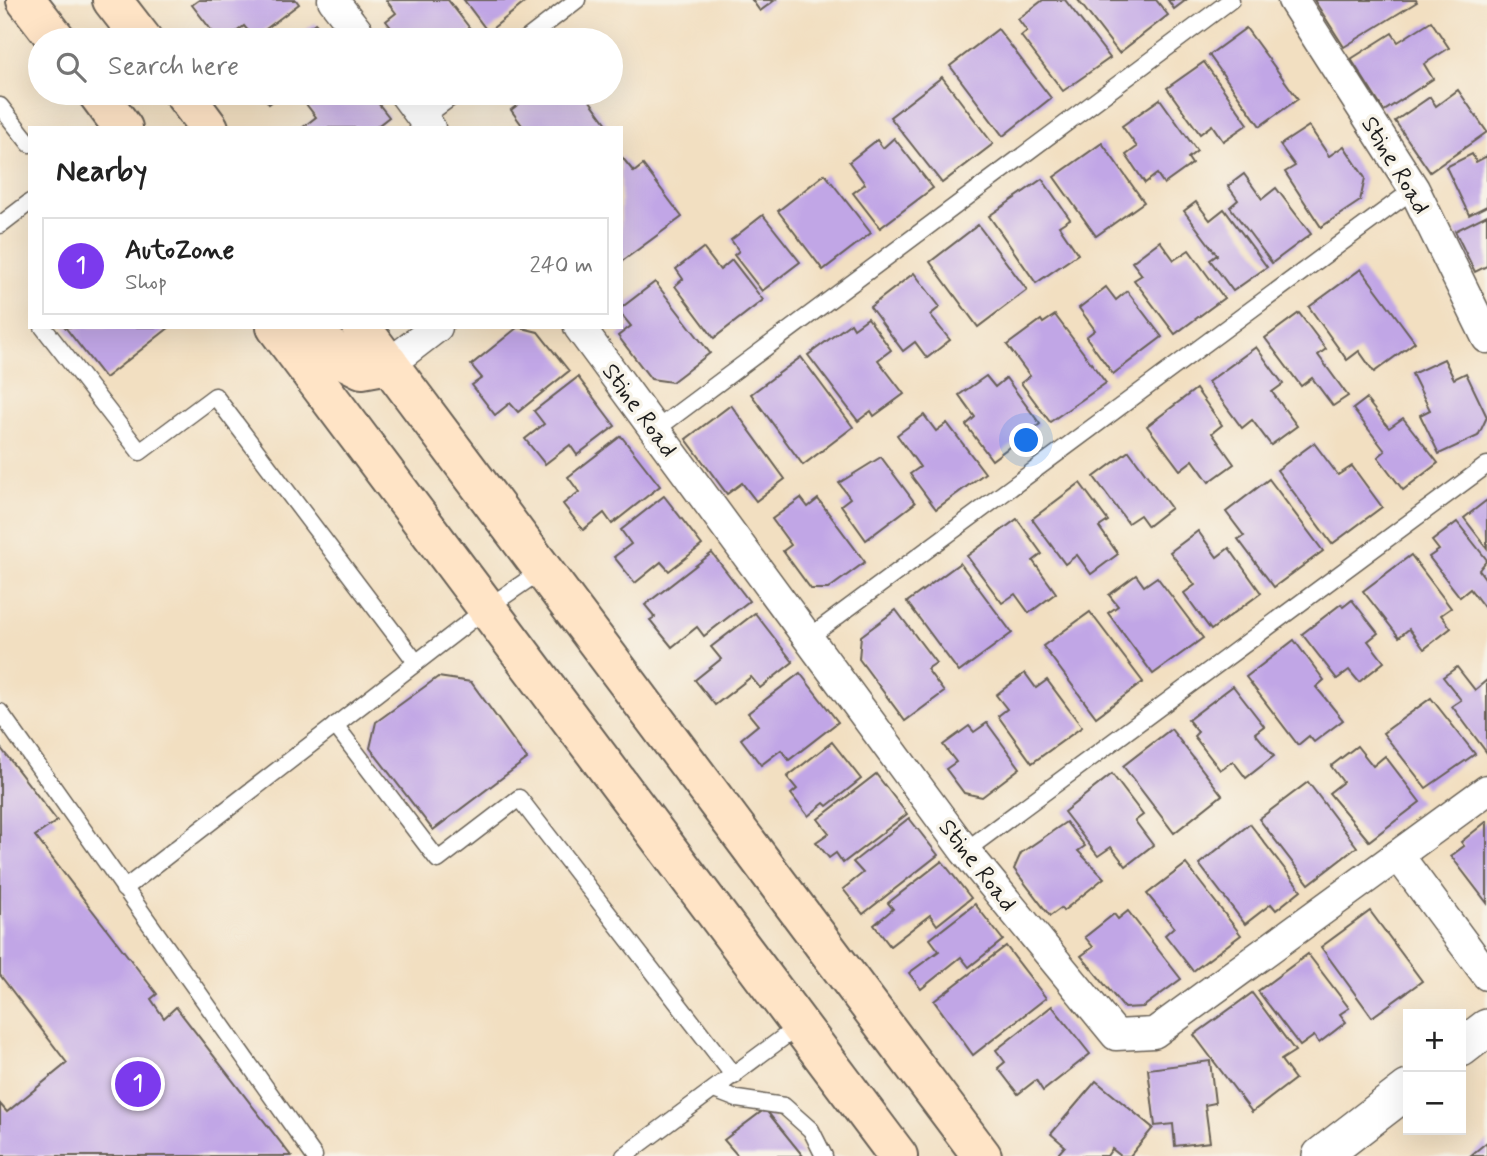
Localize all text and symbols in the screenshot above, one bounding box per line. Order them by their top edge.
search box [28,28,623,105]
icon: search [52,48,90,86]
text: Search here [108,50,239,84]
street label: Stine Road [1353,111,1436,221]
text: Nearby [56,152,147,191]
text: AutoZone [125,234,234,268]
text: 1 [76,251,86,281]
text: 240 m [529,251,593,281]
text: Shop [125,268,167,298]
street label: Stine Road [594,358,683,464]
your location [1009,423,1043,457]
street label: Stine Road [931,813,1023,919]
map controls [1403,1009,1466,1135]
button: + [1403,1009,1466,1072]
pin: 1 [115,1058,161,1110]
button: − [1403,1072,1466,1135]

